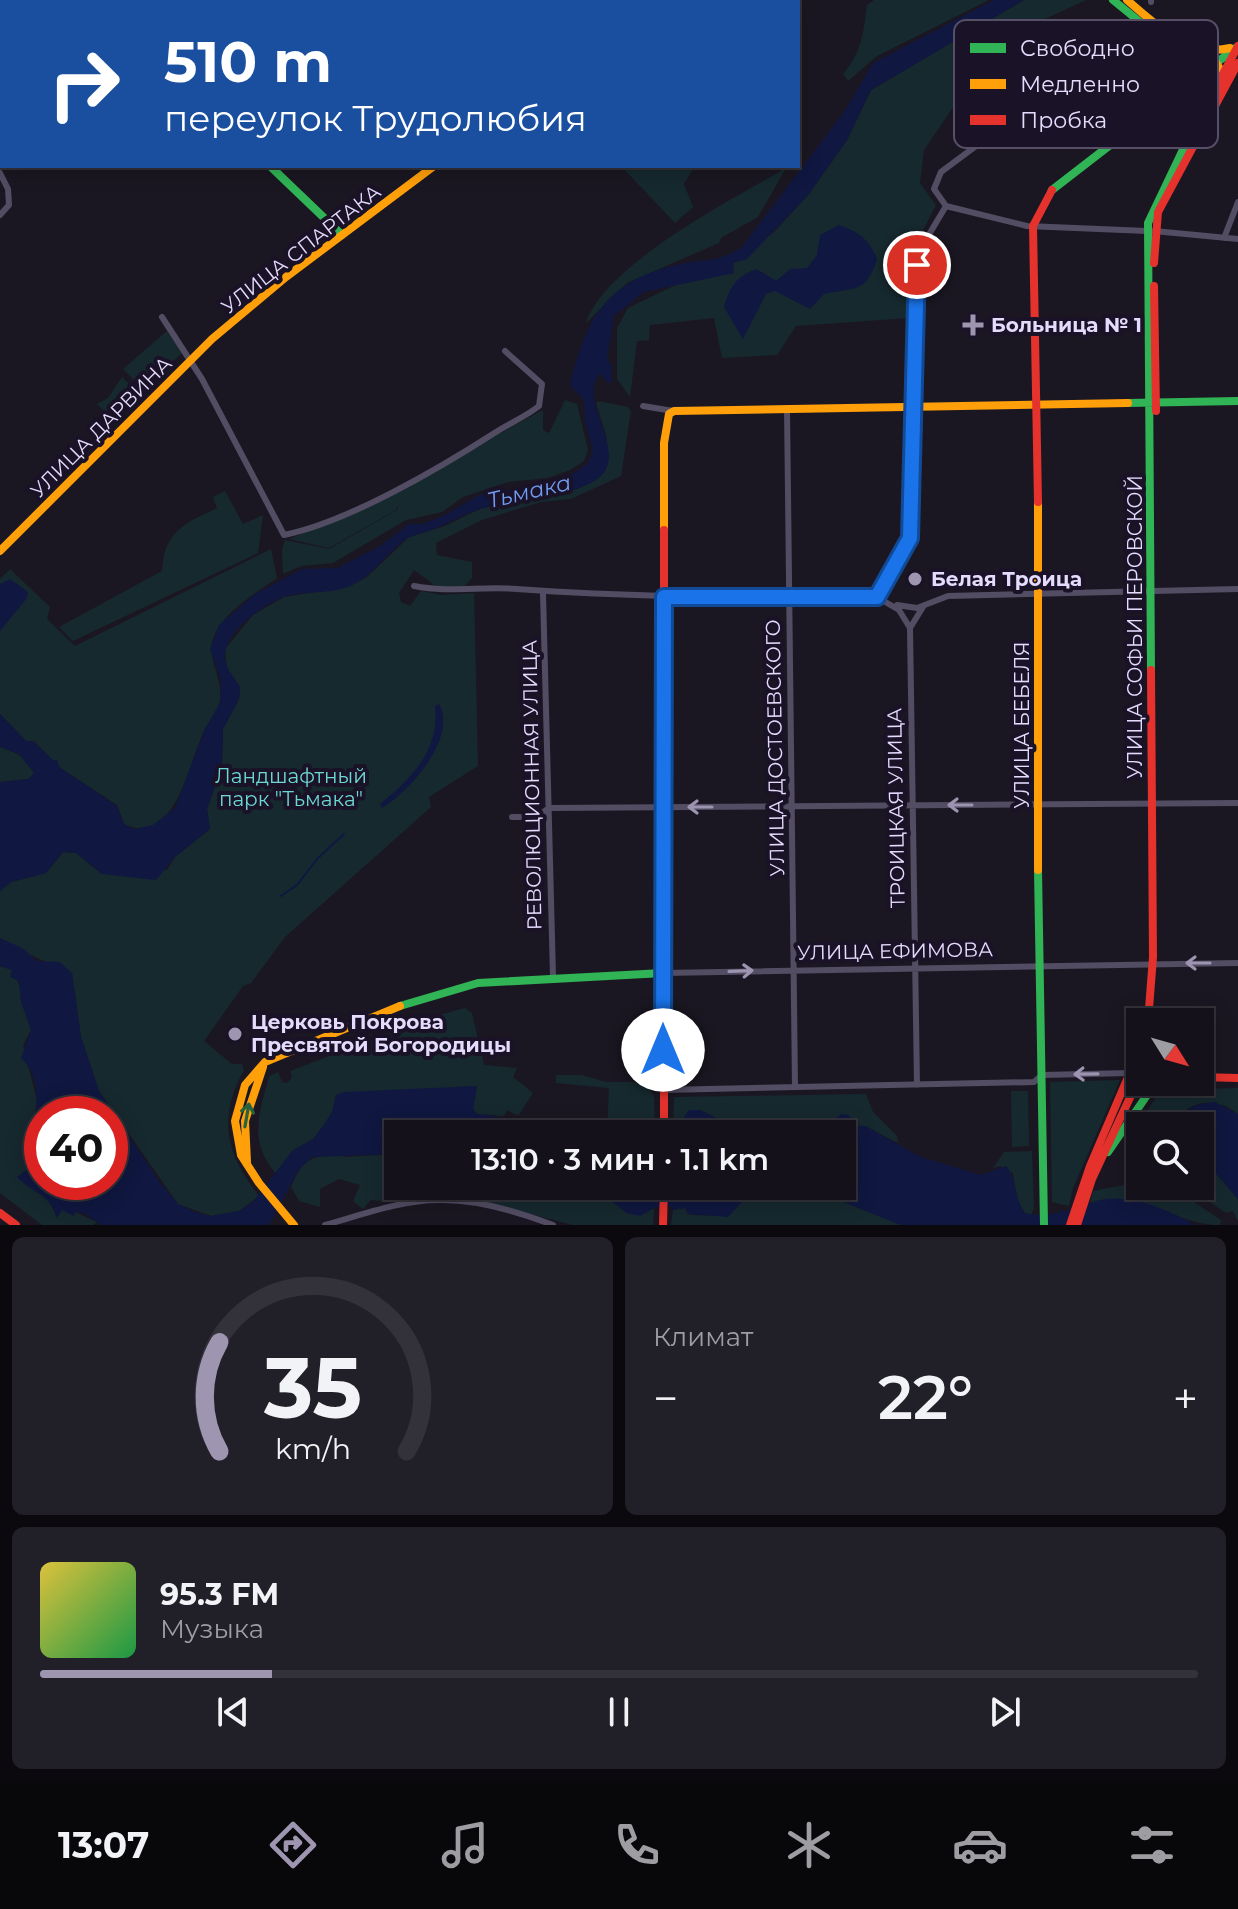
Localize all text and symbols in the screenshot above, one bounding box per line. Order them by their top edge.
legend [954,20,1218,148]
text: 510 m [164,28,332,96]
icon: right [32,32,136,136]
text: Свободно [1020,35,1135,62]
text: Медленно [1020,71,1140,98]
text: переулок Трудолюбия [164,96,587,140]
text: Пробка [1020,107,1107,134]
street label: УЛИЦА СПАРТАКА [217,179,385,319]
pin [883,231,951,299]
icon: arrive [895,243,939,287]
place label: Больница № 1 [991,313,1142,337]
marker: Больница № 1 [962,314,984,336]
street label: УЛИЦА ДАРВИНА [26,351,177,502]
water label: Тьмака [485,469,574,514]
street label: УЛИЦА СОФЬИ ПЕРОВСКОЙ [1123,475,1147,779]
place label: Белая Троица [931,567,1082,591]
marker: Белая Троица [906,570,924,588]
street label: УЛИЦА ДОСТОЕВСКОГО [761,619,789,877]
street label: РЕВОЛЮЦИОННАЯ УЛИЦА [517,640,547,930]
street label: УЛИЦА БЕБЕЛЯ [1010,641,1034,809]
street label: ТРОИЦКАЯ УЛИЦА [882,708,910,908]
park label: Ландшафтный парк "Тьмака" [215,764,367,811]
one-way arrow [947,797,974,813]
one-way arrow [687,799,714,815]
street label: УЛИЦА ЕФИМОВА [797,937,993,965]
one-way arrow [1185,955,1212,971]
one-way arrow [727,964,754,979]
position arrow [621,1008,705,1092]
north arrow [1126,1008,1214,1096]
map controls [1126,1008,1214,1200]
place label: Церковь Покрова Пресвятой Богородицы [251,1010,511,1057]
marker: Церковь Покрова Пресвятой Богородицы [226,1025,244,1043]
one-way arrow [1073,1066,1100,1082]
speed limit sign: 40 [24,1096,128,1200]
one-way arrow [240,1103,255,1128]
button: search [1126,1112,1214,1200]
text: 13:10 · 3 мин · 1.1 km [471,1141,769,1178]
text: Климат [653,1321,753,1353]
text: 35 [263,1337,361,1439]
text: 22° [878,1361,973,1434]
text: − [653,1371,678,1425]
text: + [1173,1371,1198,1425]
text: km/h [274,1431,351,1466]
text: 95.3 FM [160,1576,279,1613]
text: Музыка [160,1613,264,1645]
icon: previous [211,1690,255,1734]
icon: pause [597,1690,641,1734]
icon: next [983,1690,1027,1734]
icon: directions [265,1817,321,1873]
icon: music [437,1817,493,1873]
icon: phone [609,1817,665,1873]
icon: climate [781,1817,837,1873]
icon: car [952,1817,1008,1873]
icon: filters [1124,1817,1180,1873]
text: 13:07 [58,1823,149,1867]

